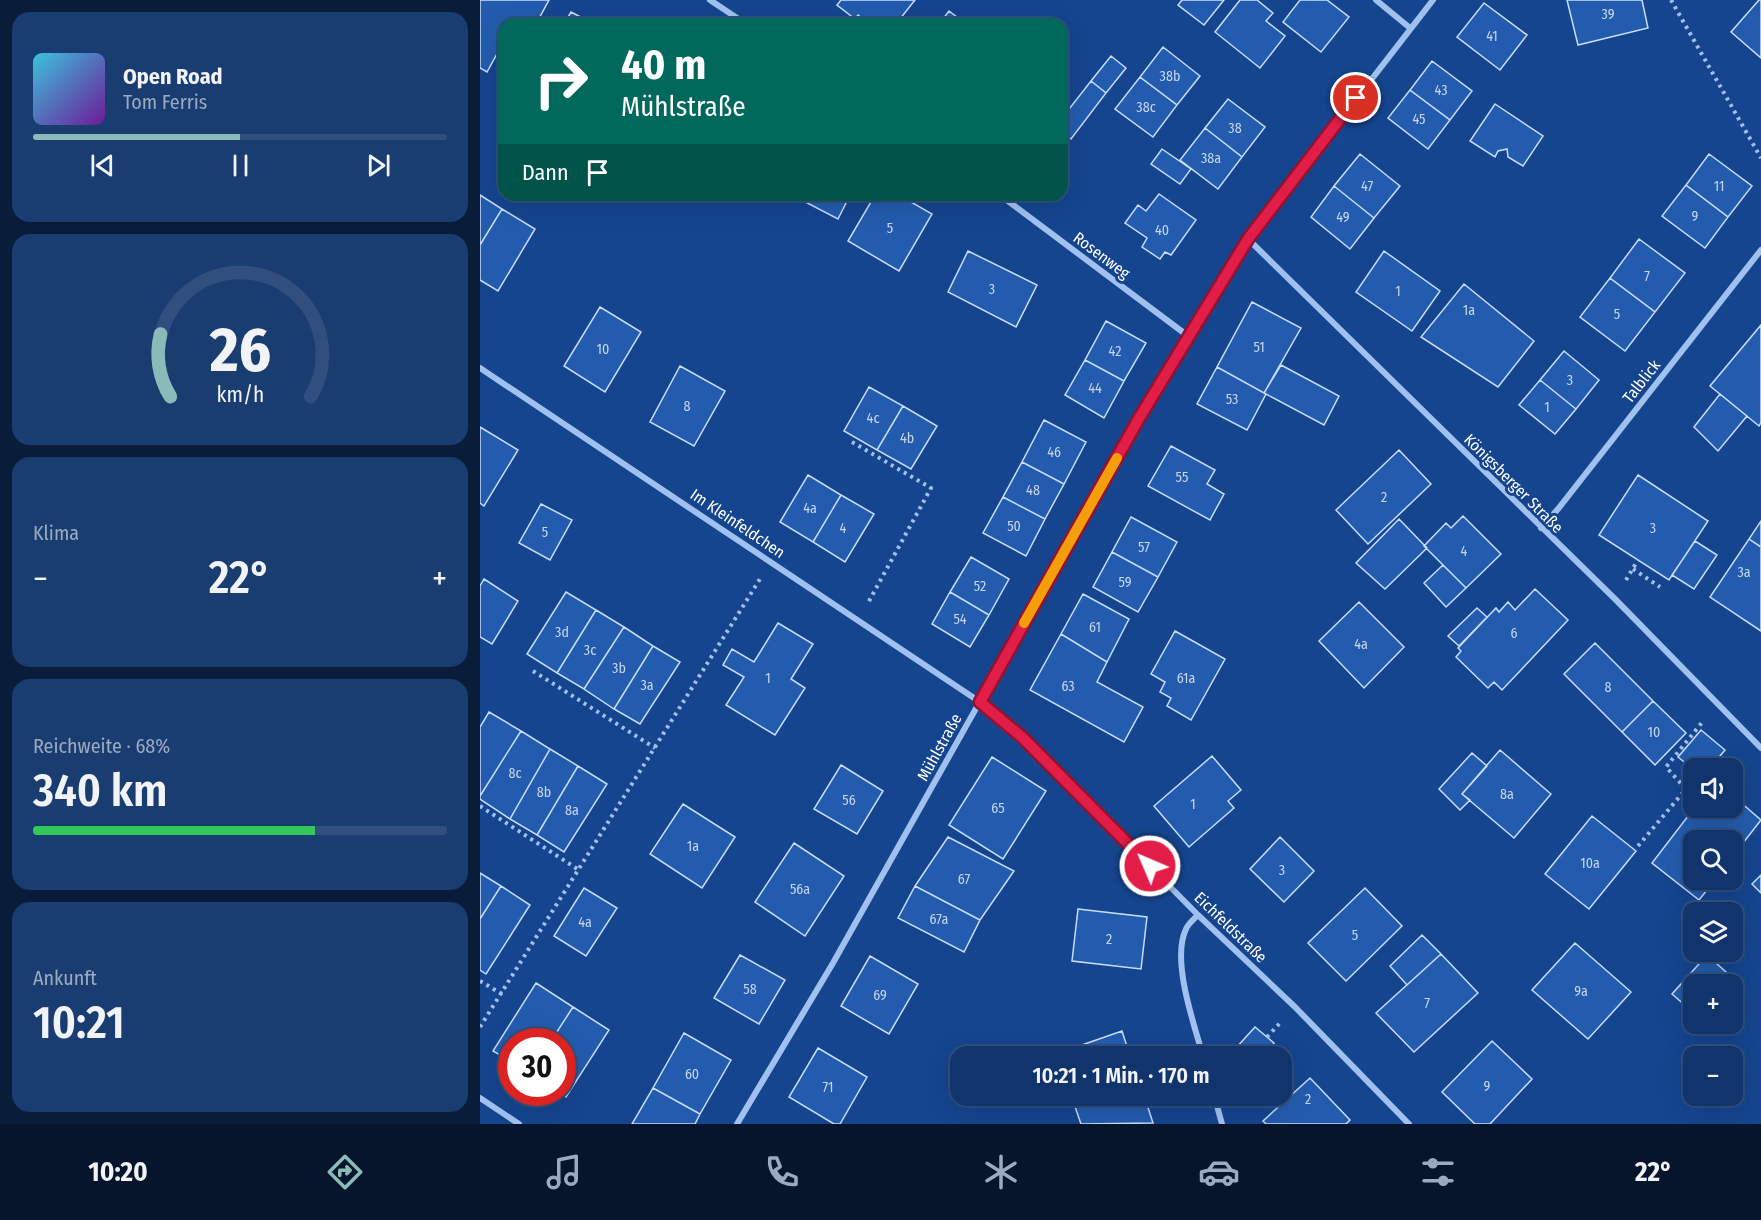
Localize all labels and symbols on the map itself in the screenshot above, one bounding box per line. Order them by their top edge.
house number: 39 [1602,6,1615,23]
house number: 41 [1486,28,1498,45]
house number: 38b [1160,68,1180,85]
pin [1330,72,1381,123]
house number: 43 [1435,82,1447,99]
house number: 38c [1136,99,1156,116]
house number: 45 [1412,111,1426,128]
house number: 38 [1228,120,1242,137]
house number: 38a [1201,150,1221,167]
house number: 47 [1361,178,1373,195]
house number: 11 [1714,178,1724,195]
house number: 9 [1692,208,1699,225]
house number: 49 [1336,209,1350,226]
house number: 5 [887,220,893,237]
house number: 40 [1155,222,1169,239]
street label: Rosenweg [1070,228,1134,283]
house number: 7 [1644,268,1650,285]
house number: 3 [989,281,995,298]
house number: 1 [1395,283,1401,300]
house number: 1a [1463,302,1475,319]
house number: 5 [1614,306,1620,323]
house number: 51 [1253,339,1265,356]
house number: 10 [597,341,609,358]
house number: 42 [1109,343,1121,360]
street label: Talblick [1619,355,1664,407]
house number: 3 [1567,372,1573,389]
house number: 44 [1088,380,1102,397]
house number: 53 [1226,391,1238,408]
house number: 8 [684,398,691,415]
house number: 1 [1544,399,1550,416]
house number: 4c [867,410,879,427]
house number: 4b [900,430,914,447]
street label: Königsberger Straße [1460,430,1567,537]
house number: 46 [1047,444,1061,461]
house number: 55 [1176,469,1188,486]
house number: 48 [1026,482,1040,499]
street label: Im Kleinfeldchen [687,485,789,562]
house number: 2 [1381,489,1387,506]
house number: 4a [803,500,817,517]
house number: 50 [1007,518,1021,535]
house number: 4 [840,520,847,537]
house number: 3 [1650,520,1656,537]
house number: 5 [542,524,548,541]
house number: 57 [1138,539,1150,556]
house number: 4 [1461,543,1468,560]
house number: 3a [1737,564,1751,581]
house number: 59 [1118,574,1132,591]
house number: 52 [974,578,986,595]
house number: 54 [953,611,967,628]
house number: 61 [1089,619,1101,636]
house number: 3d [555,624,569,641]
house number: 6 [1511,625,1518,642]
house number: 4a [1354,636,1368,653]
house number: 3c [584,642,596,659]
house number: 3b [612,660,626,677]
house number: 1 [765,670,771,687]
house number: 61a [1177,670,1195,687]
house number: 3a [640,677,654,694]
house number: 63 [1061,678,1075,695]
house number: 8 [1605,679,1612,696]
street label: Mühlstraße [913,710,966,784]
house number: 10 [1648,724,1660,741]
house number: 8c [509,765,522,782]
house number: 8b [537,784,551,801]
house number: 8a [1500,786,1514,803]
house number: 56 [842,792,856,809]
house number: 1 [1190,796,1196,813]
house number: 65 [991,800,1005,817]
house number: 8a [565,802,579,819]
position arrow [1118,834,1182,898]
house number: 1a [687,838,699,855]
house number: 10a [1580,855,1600,872]
house number: 3 [1279,862,1285,879]
house number: 67 [958,871,970,888]
house number: 56a [790,881,810,898]
street label: Eichfeldstraße [1190,888,1271,967]
house number: 67a [930,911,949,928]
house number: 4a [578,914,592,931]
house number: 5 [1352,927,1358,944]
house number: 2 [1106,931,1112,948]
house number: 58 [743,981,757,998]
house number: 9a [1574,983,1588,1000]
house number: 69 [873,987,887,1004]
house number: 7 [1424,995,1430,1012]
speed limit sign: 30 [498,1028,576,1106]
house number: 60 [685,1066,699,1083]
house number: 9 [1484,1078,1491,1095]
house number: 71 [823,1079,833,1096]
house number: 2 [1305,1091,1311,1108]

